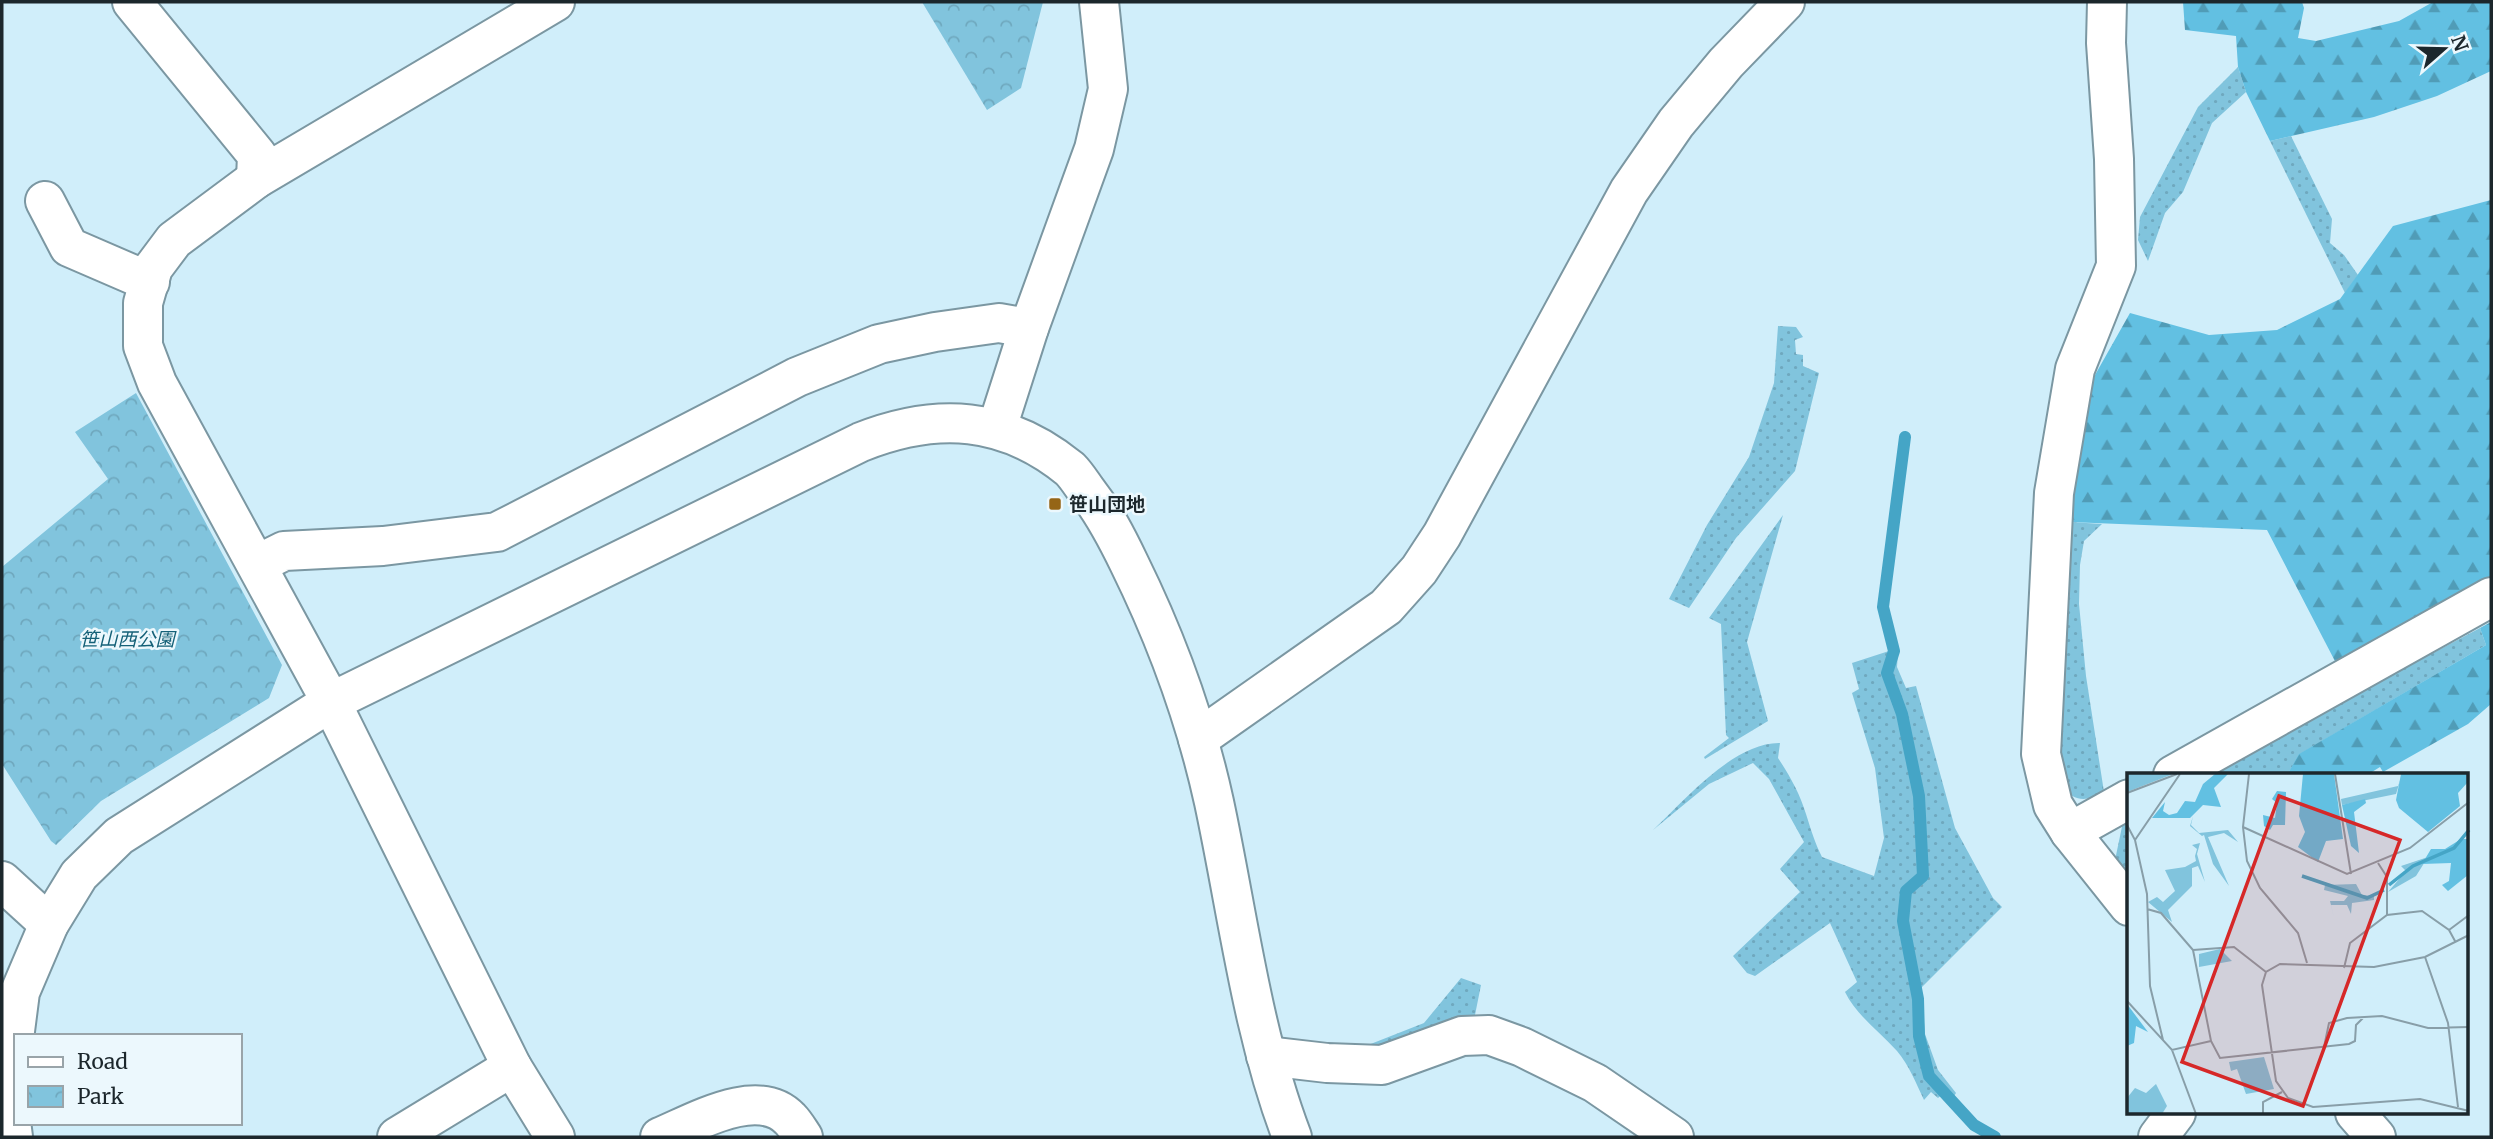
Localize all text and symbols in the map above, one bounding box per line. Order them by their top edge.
north arrow [2409,14,2479,84]
text: N [2446,32,2474,54]
place label: 笹山団地 [1069,492,1145,516]
marker: 笹山団地 [1047,496,1063,512]
park label: 笹山西公園 [79,627,177,651]
inset map [2127,773,2468,1114]
legend [14,1034,242,1125]
text: Road [77,1048,128,1075]
text: Park [77,1083,124,1110]

